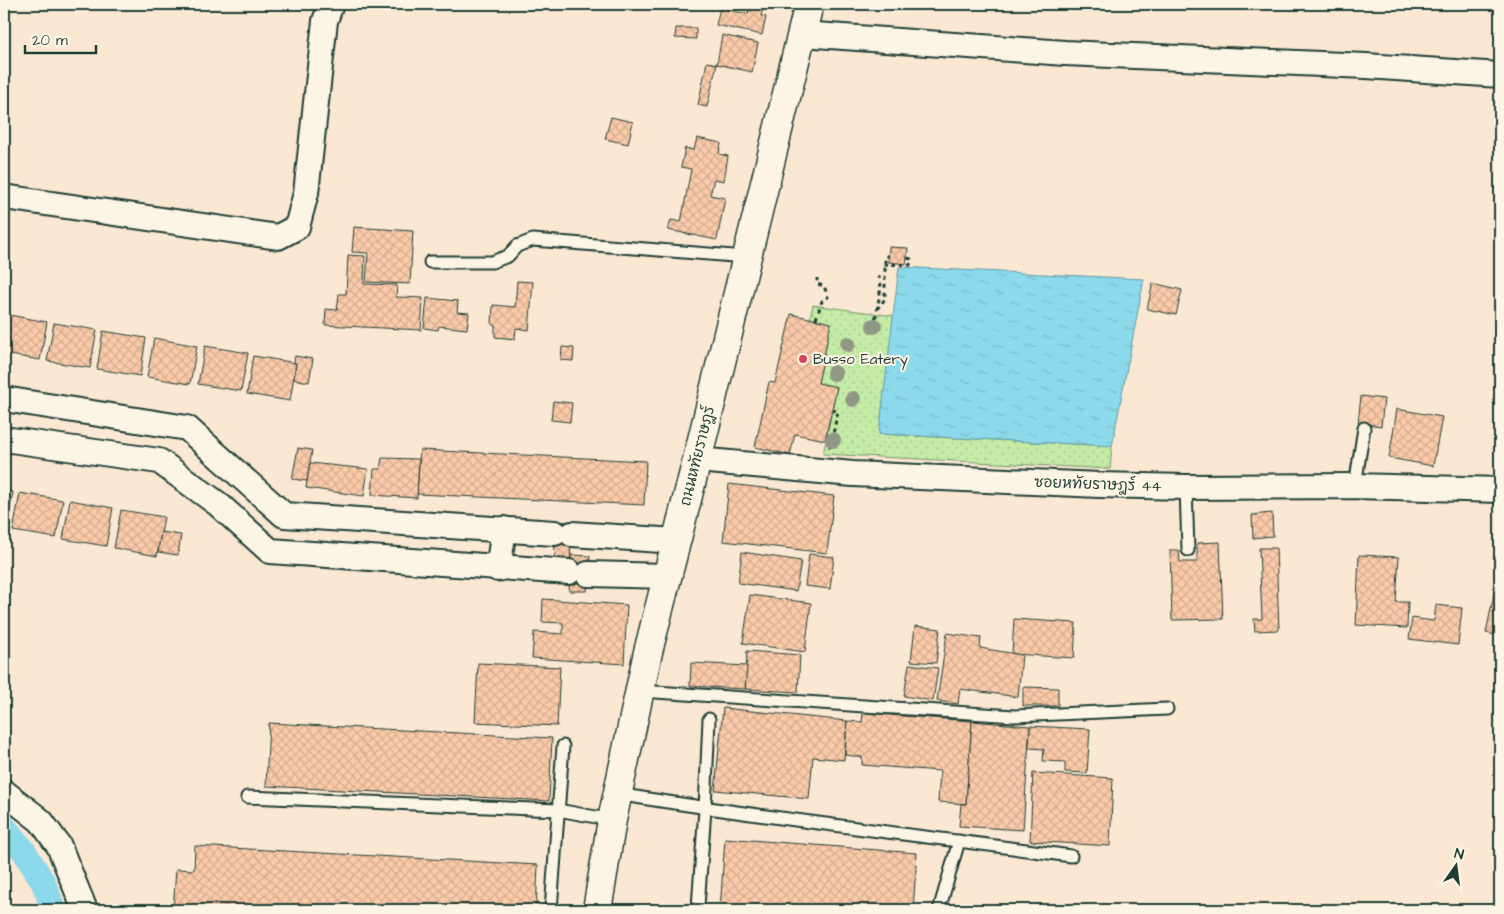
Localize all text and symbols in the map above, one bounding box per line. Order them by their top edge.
scale bar [25,22,96,54]
text: 20 m [32,30,68,51]
place label: Busso Eatery [813,349,908,371]
marker: Busso Eatery [797,353,809,365]
street label: ถนนหทัยราษฎร์ [675,403,720,508]
street label: ซอยหทัยราษฎร์ 44 [1034,472,1162,497]
north arrow [1432,842,1482,892]
text: N [1452,844,1466,865]

